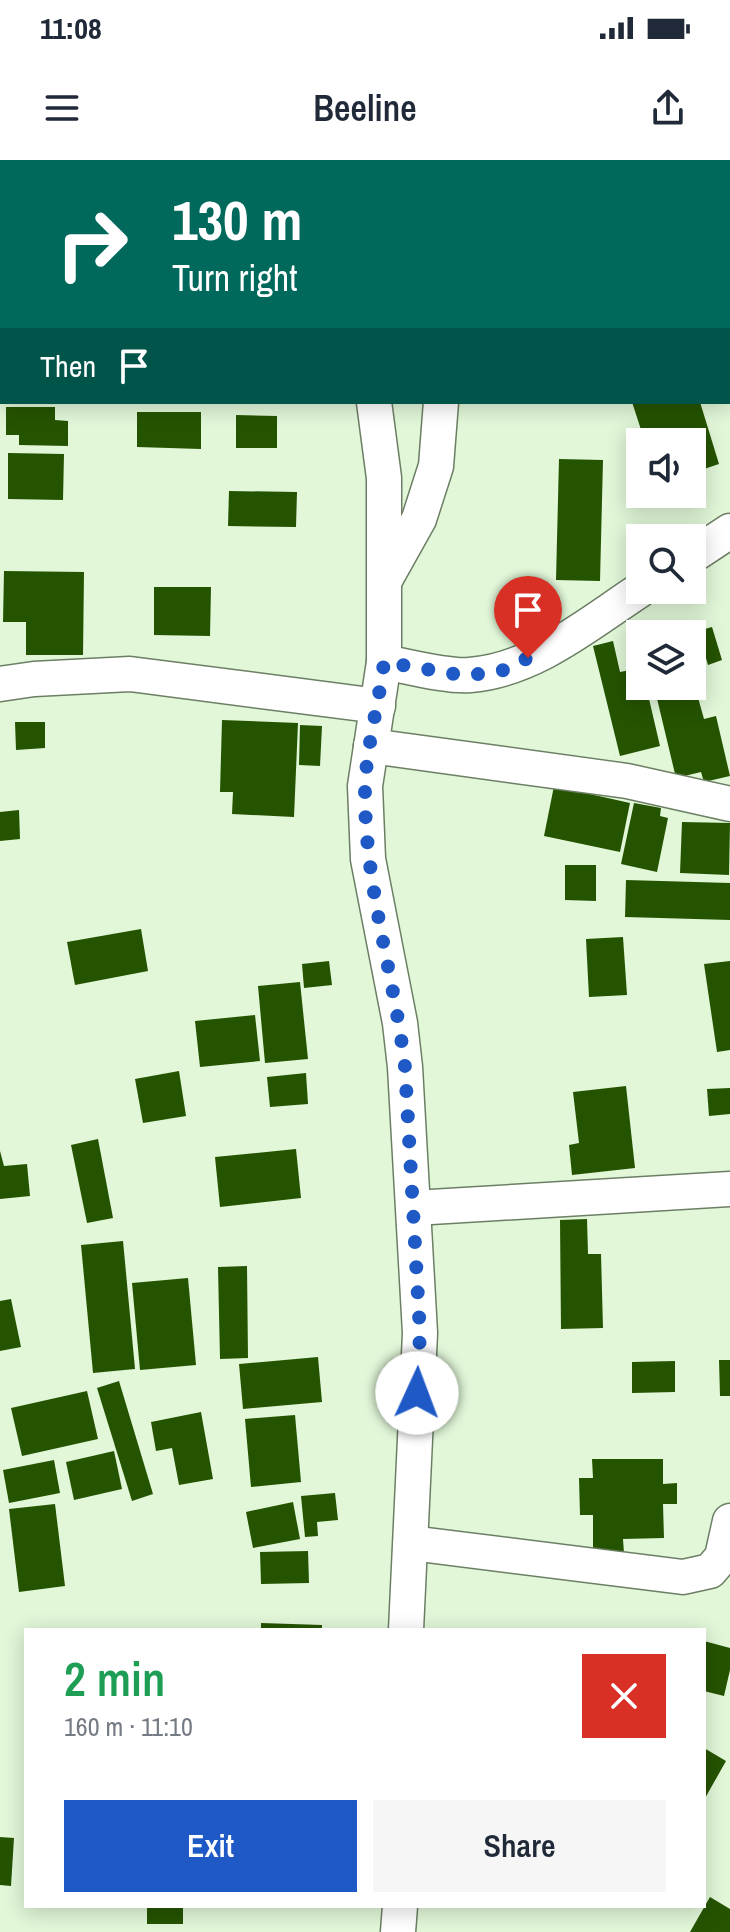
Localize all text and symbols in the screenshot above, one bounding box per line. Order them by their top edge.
text: 11:08 [40,8,102,48]
text: Beeline [313,84,417,132]
icon: menu [40,86,84,130]
icon: share [646,86,690,130]
text: 130 m [172,182,302,257]
icon: right [40,192,144,296]
text: Turn right [172,254,297,302]
icon: arrive [112,344,156,388]
text: Then [40,346,96,386]
map controls [626,428,706,700]
button: sound [626,428,706,508]
button: search [626,524,706,604]
pin [494,576,562,658]
icon: arrive [506,588,550,632]
button: layers [626,620,706,700]
position arrow [375,1351,459,1435]
text: 2 min [64,1646,165,1711]
button: close [582,1654,666,1738]
text: 160 m · 11:10 [64,1709,193,1744]
button: Exit [64,1800,357,1892]
button: Share [373,1800,666,1892]

